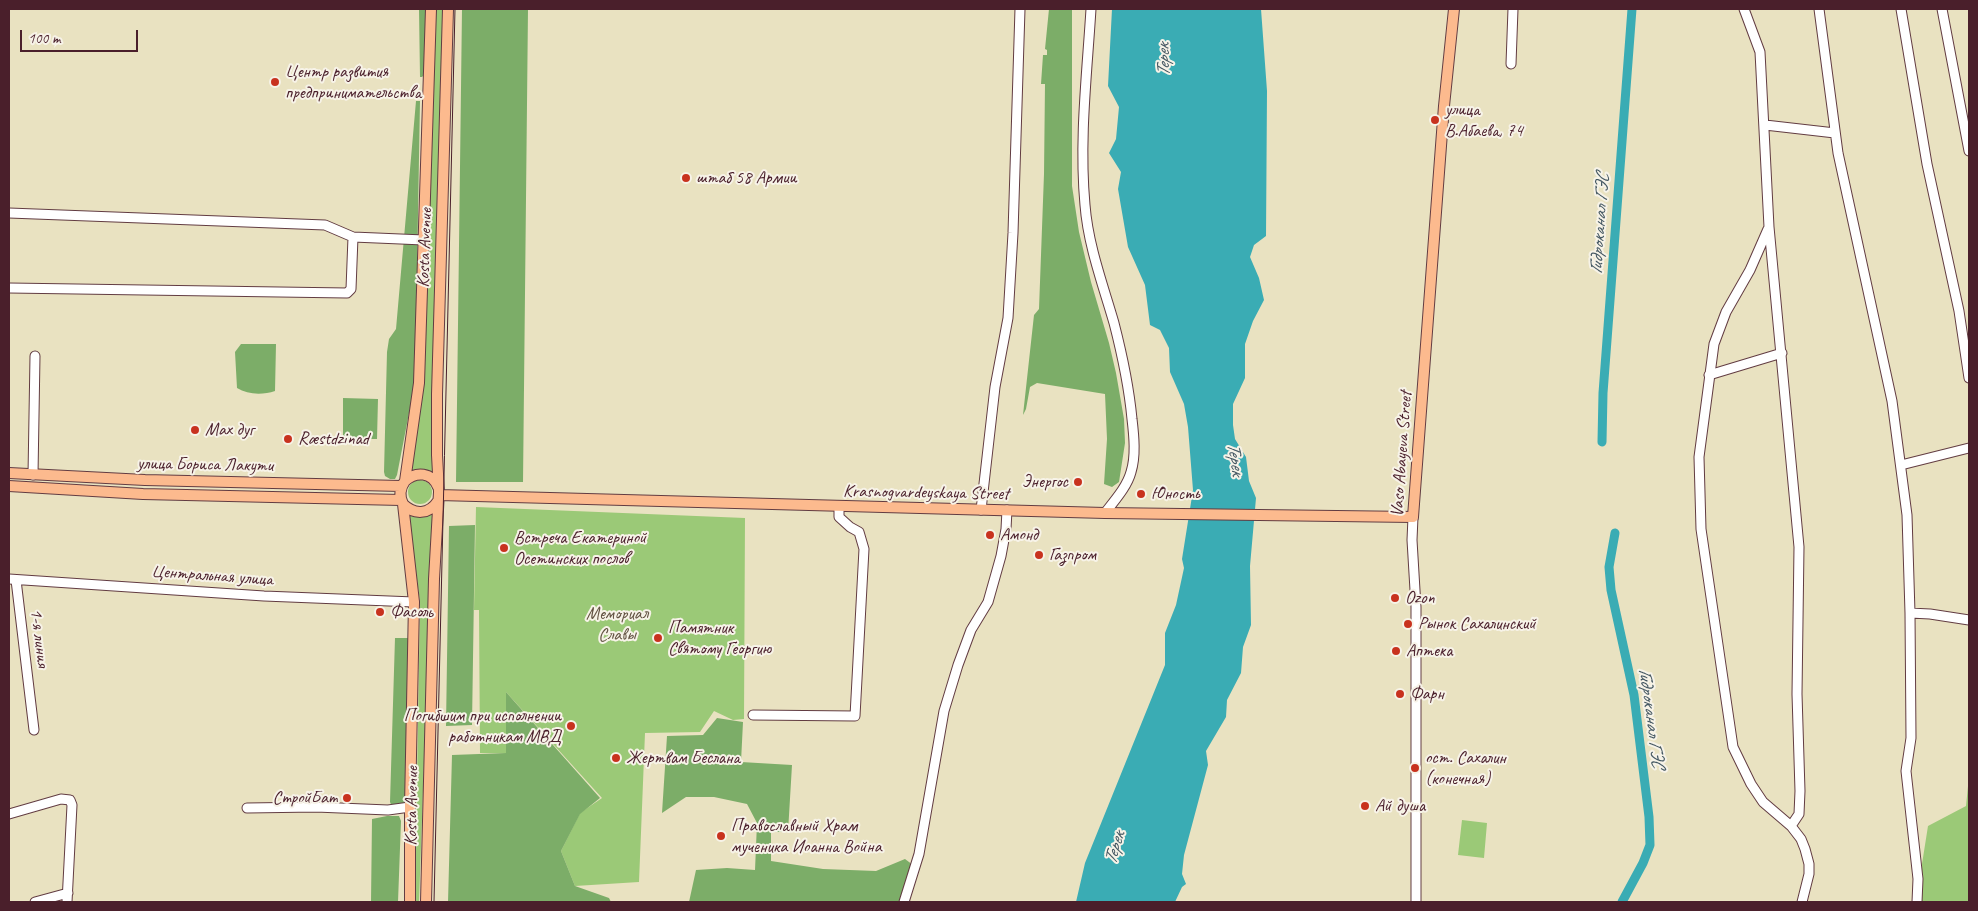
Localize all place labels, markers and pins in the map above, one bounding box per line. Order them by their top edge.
place label: Центр развития предпринимательства [285,61,421,104]
marker: Центр развития предпринимательства [269,76,281,88]
place label: улица В.Абаева, 74 [1445,99,1523,142]
marker: улица В.Абаева, 74 [1429,114,1441,126]
place label: штаб 58 Армии [696,167,797,189]
marker: штаб 58 Армии [680,172,692,184]
place label: Мах дуг [205,419,254,441]
marker: Мах дуг [189,424,201,436]
place label: Ræstdzinad [298,428,369,450]
marker: Ræstdzinad [282,433,294,445]
place label: Энергос [1022,471,1068,493]
marker: Энергос [1072,476,1084,488]
place label: Юность [1151,483,1200,505]
marker: Юность [1135,488,1147,500]
place label: Амонд [1000,524,1038,546]
place label: Встреча Екатериной Осетинских послов [514,527,646,570]
marker: Амонд [984,529,996,541]
marker: Встреча Екатериной Осетинских послов [498,542,510,554]
place label: Газпром [1049,544,1096,566]
marker: Газпром [1033,549,1045,561]
place label: Ozon [1405,587,1435,609]
marker: Ozon [1389,592,1401,604]
place label: Фасоль [390,601,433,623]
marker: Фасоль [374,606,386,618]
place label: Рынок Сахалинский [1418,613,1536,635]
place label: Памятник Святому Георгию [668,617,771,660]
marker: Рынок Сахалинский [1402,618,1414,630]
marker: Памятник Святому Георгию [652,632,664,644]
place label: Аптека [1406,640,1453,662]
marker: Аптека [1390,645,1402,657]
place label: Фарн [1410,683,1444,705]
marker: Фарн [1394,688,1406,700]
place label: Погибшим при исполнении работникам МВД [404,705,561,748]
marker: Погибшим при исполнении работникам МВД [565,720,577,732]
place label: Жертвам Беслана [626,747,740,769]
place label: ост. Сахалин (конечная) [1425,747,1506,790]
marker: Жертвам Беслана [610,752,622,764]
marker: ост. Сахалин (конечная) [1409,762,1421,774]
place label: СтройБат [272,787,337,809]
marker: СтройБат [341,792,353,804]
place label: Ай душа [1375,795,1425,817]
marker: Ай душа [1359,800,1371,812]
place label: Православный Храм мученика Иоанна Война [731,815,882,858]
marker: Православный Храм мученика Иоанна Война [715,830,727,842]

